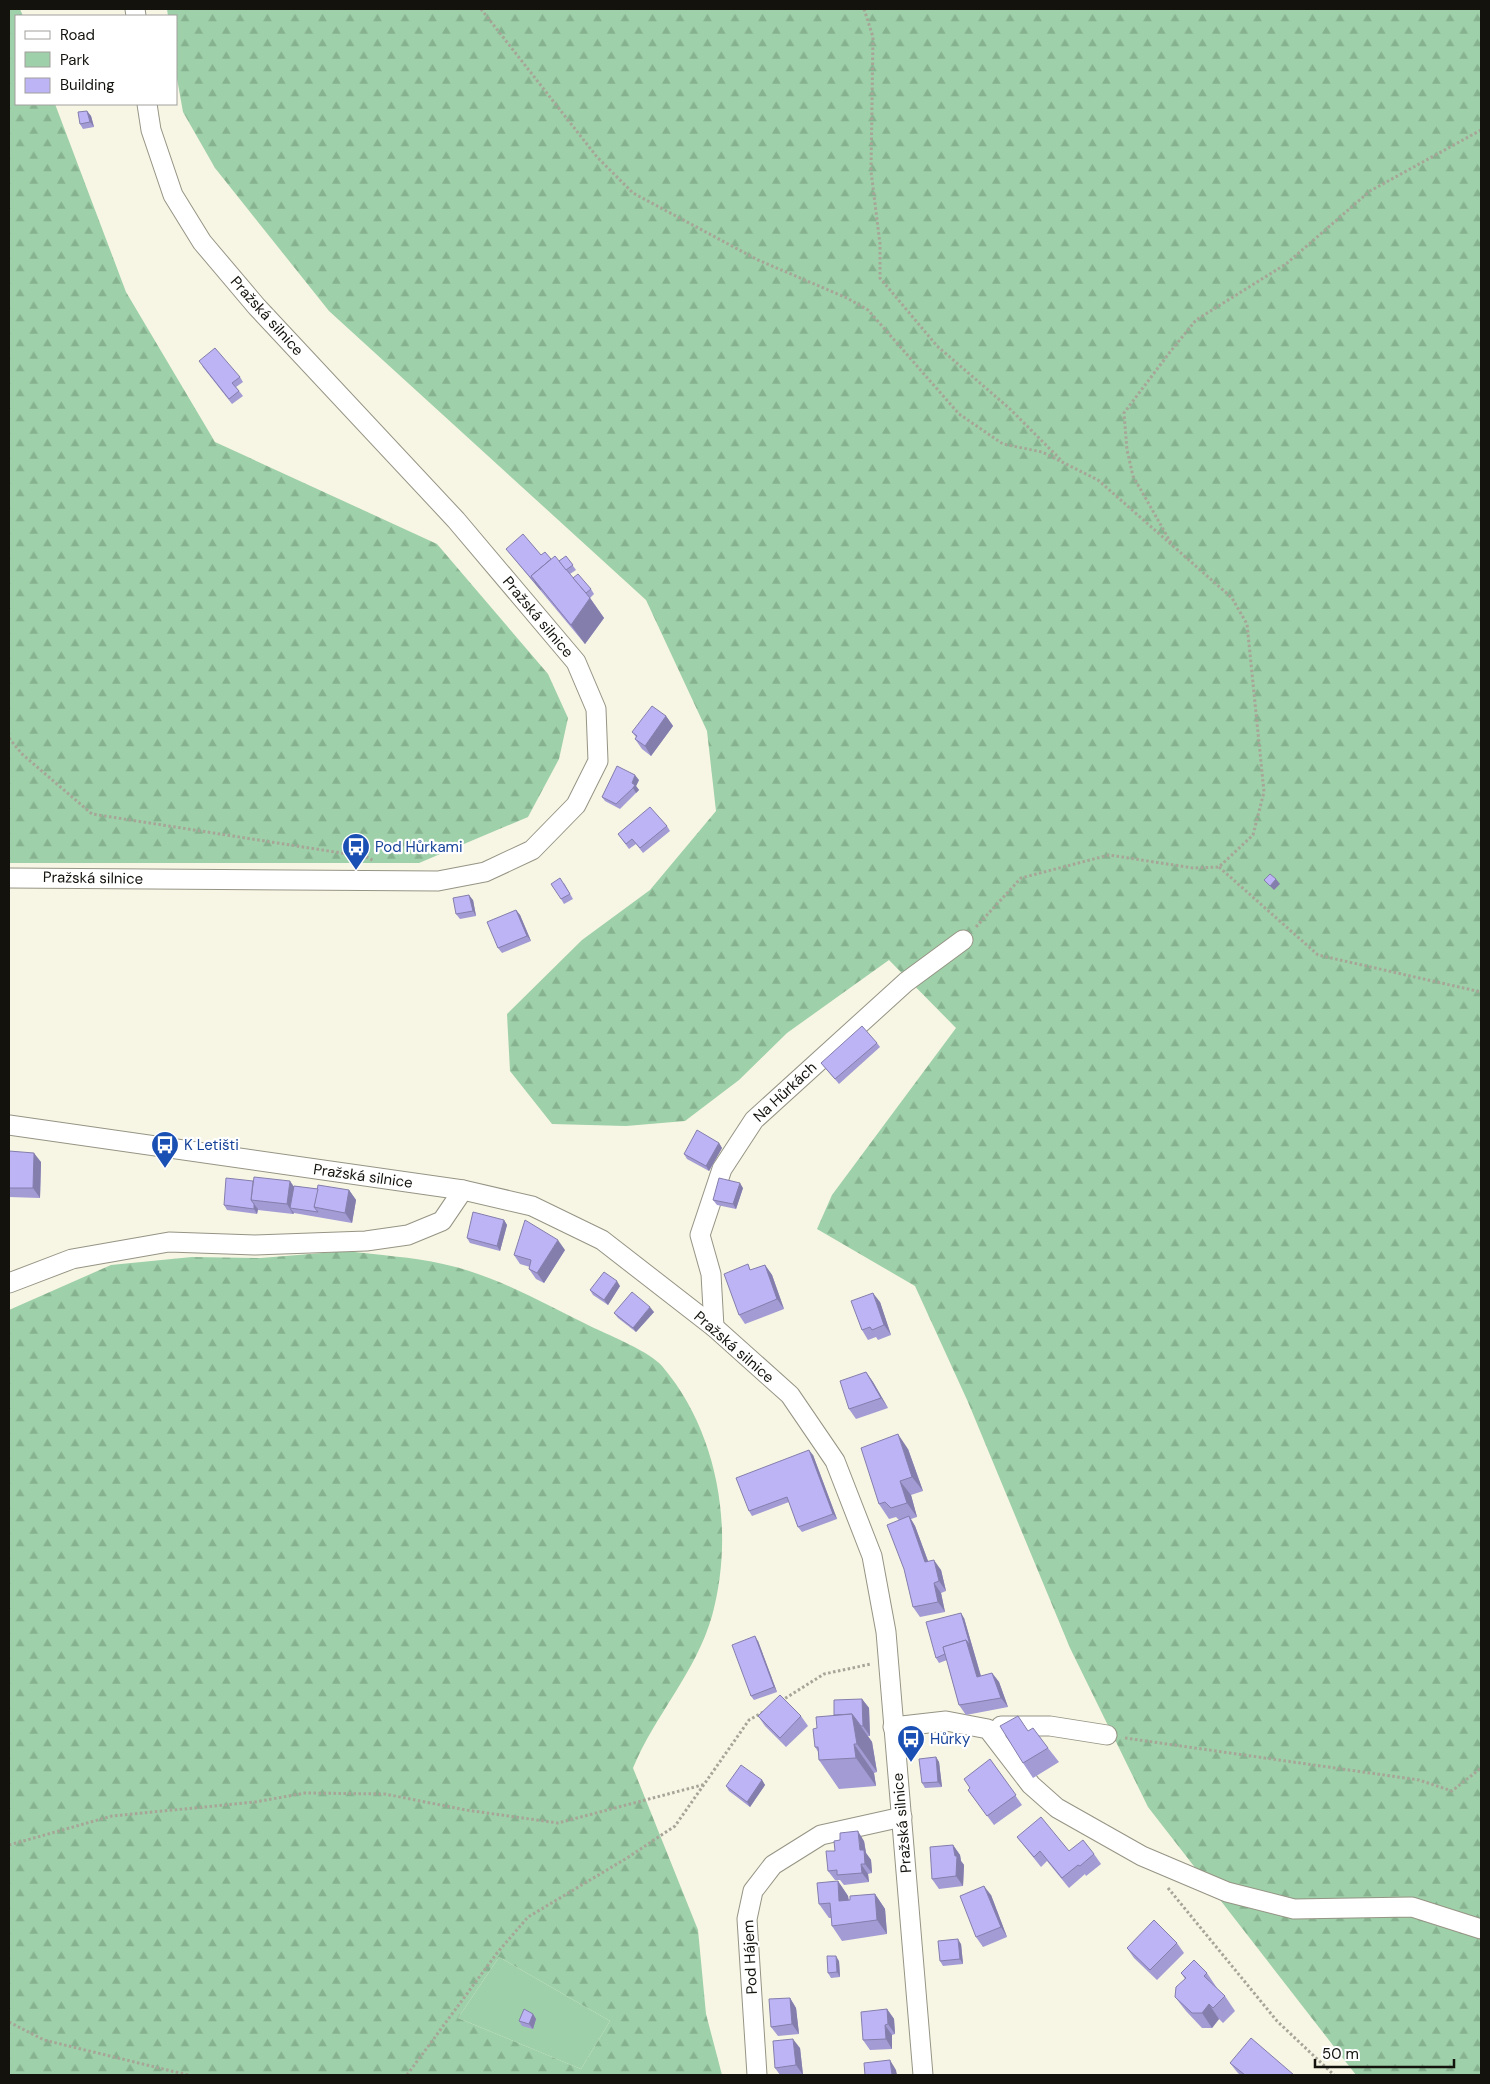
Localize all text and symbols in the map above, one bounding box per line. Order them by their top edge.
legend [15,15,178,105]
text: Road [60,25,95,45]
text: Park [60,50,90,70]
text: Building [60,75,115,95]
street label: Pražská silnice [226,272,308,360]
street label: Pražská silnice [498,572,578,662]
bus stop icon: Pod Hůrkami [341,832,371,871]
place label: Pod Hůrkami [375,837,463,857]
street label: Pražská silnice [43,867,143,889]
street label: Na Hůrkách [749,1057,821,1127]
bus stop icon: K Letišti [150,1130,180,1169]
place label: K Letišti [184,1135,239,1155]
street label: Pražská silnice [312,1159,414,1193]
street label: Pražská silnice [690,1307,778,1387]
bus stop icon: Hůrky [896,1724,926,1763]
place label: Hůrky [930,1729,971,1749]
street label: Pražská silnice [888,1772,916,1874]
street label: Pod Hájem [738,1919,762,1995]
scale bar [1315,2036,1454,2068]
text: 50 m [1322,2044,1359,2064]

